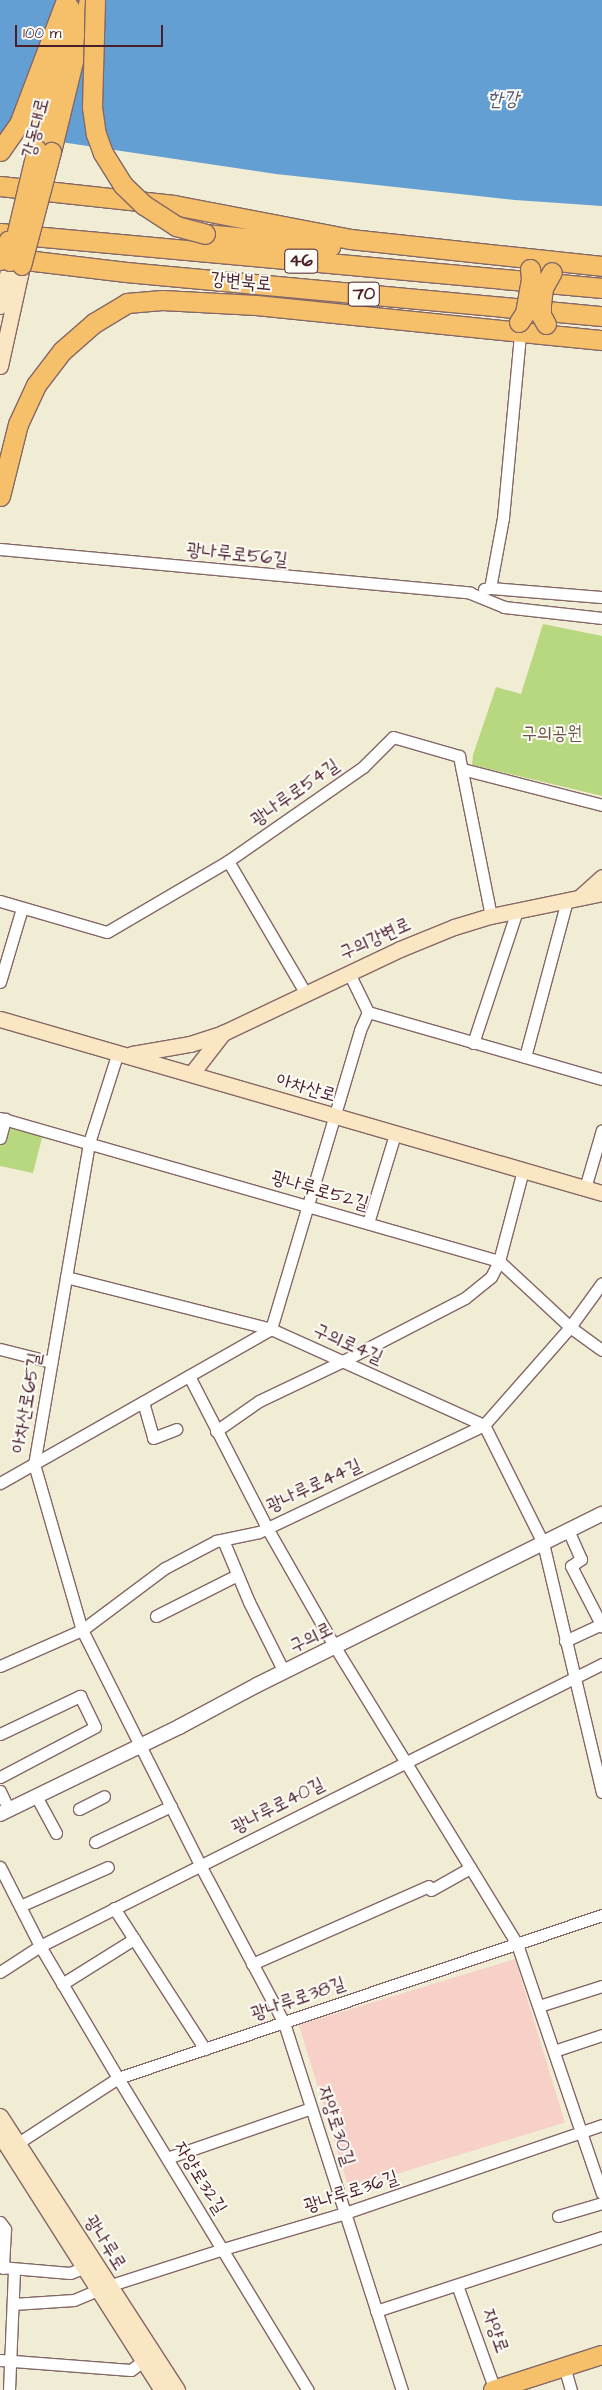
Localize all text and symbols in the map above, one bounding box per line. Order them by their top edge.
scale bar [18,15,165,47]
text: 100 m [23,23,62,44]
water label: 한강 [487,87,519,111]
street label: 강동대로 [18,96,54,160]
road number: 46 [284,246,318,276]
street label: 강변북로 [210,268,272,296]
road number: 70 [348,278,380,310]
street label: 광나루로56길 [185,538,289,572]
park label: 구의공원 [521,723,583,745]
street label: 광나루로54길 [246,754,344,832]
street label: 구의강변로 [335,913,415,965]
street label: 아차산로 [273,1069,339,1107]
street label: 광나루로52길 [268,1166,372,1216]
street label: 구의로4길 [310,1319,386,1369]
street label: 아차산로65길 [7,1351,47,1455]
street label: 광나루로44길 [263,1454,365,1518]
street label: 구의로 [285,1618,337,1658]
street label: 광나루로40길 [228,1773,328,1839]
street label: 광나루로38길 [248,1972,348,2026]
street label: 자양로30길 [312,2083,360,2169]
street label: 자양로32길 [169,2137,231,2219]
street label: 광나루로36길 [301,2166,401,2218]
street label: 광나루로 [79,2211,131,2275]
street label: 자양로 [477,2306,513,2356]

